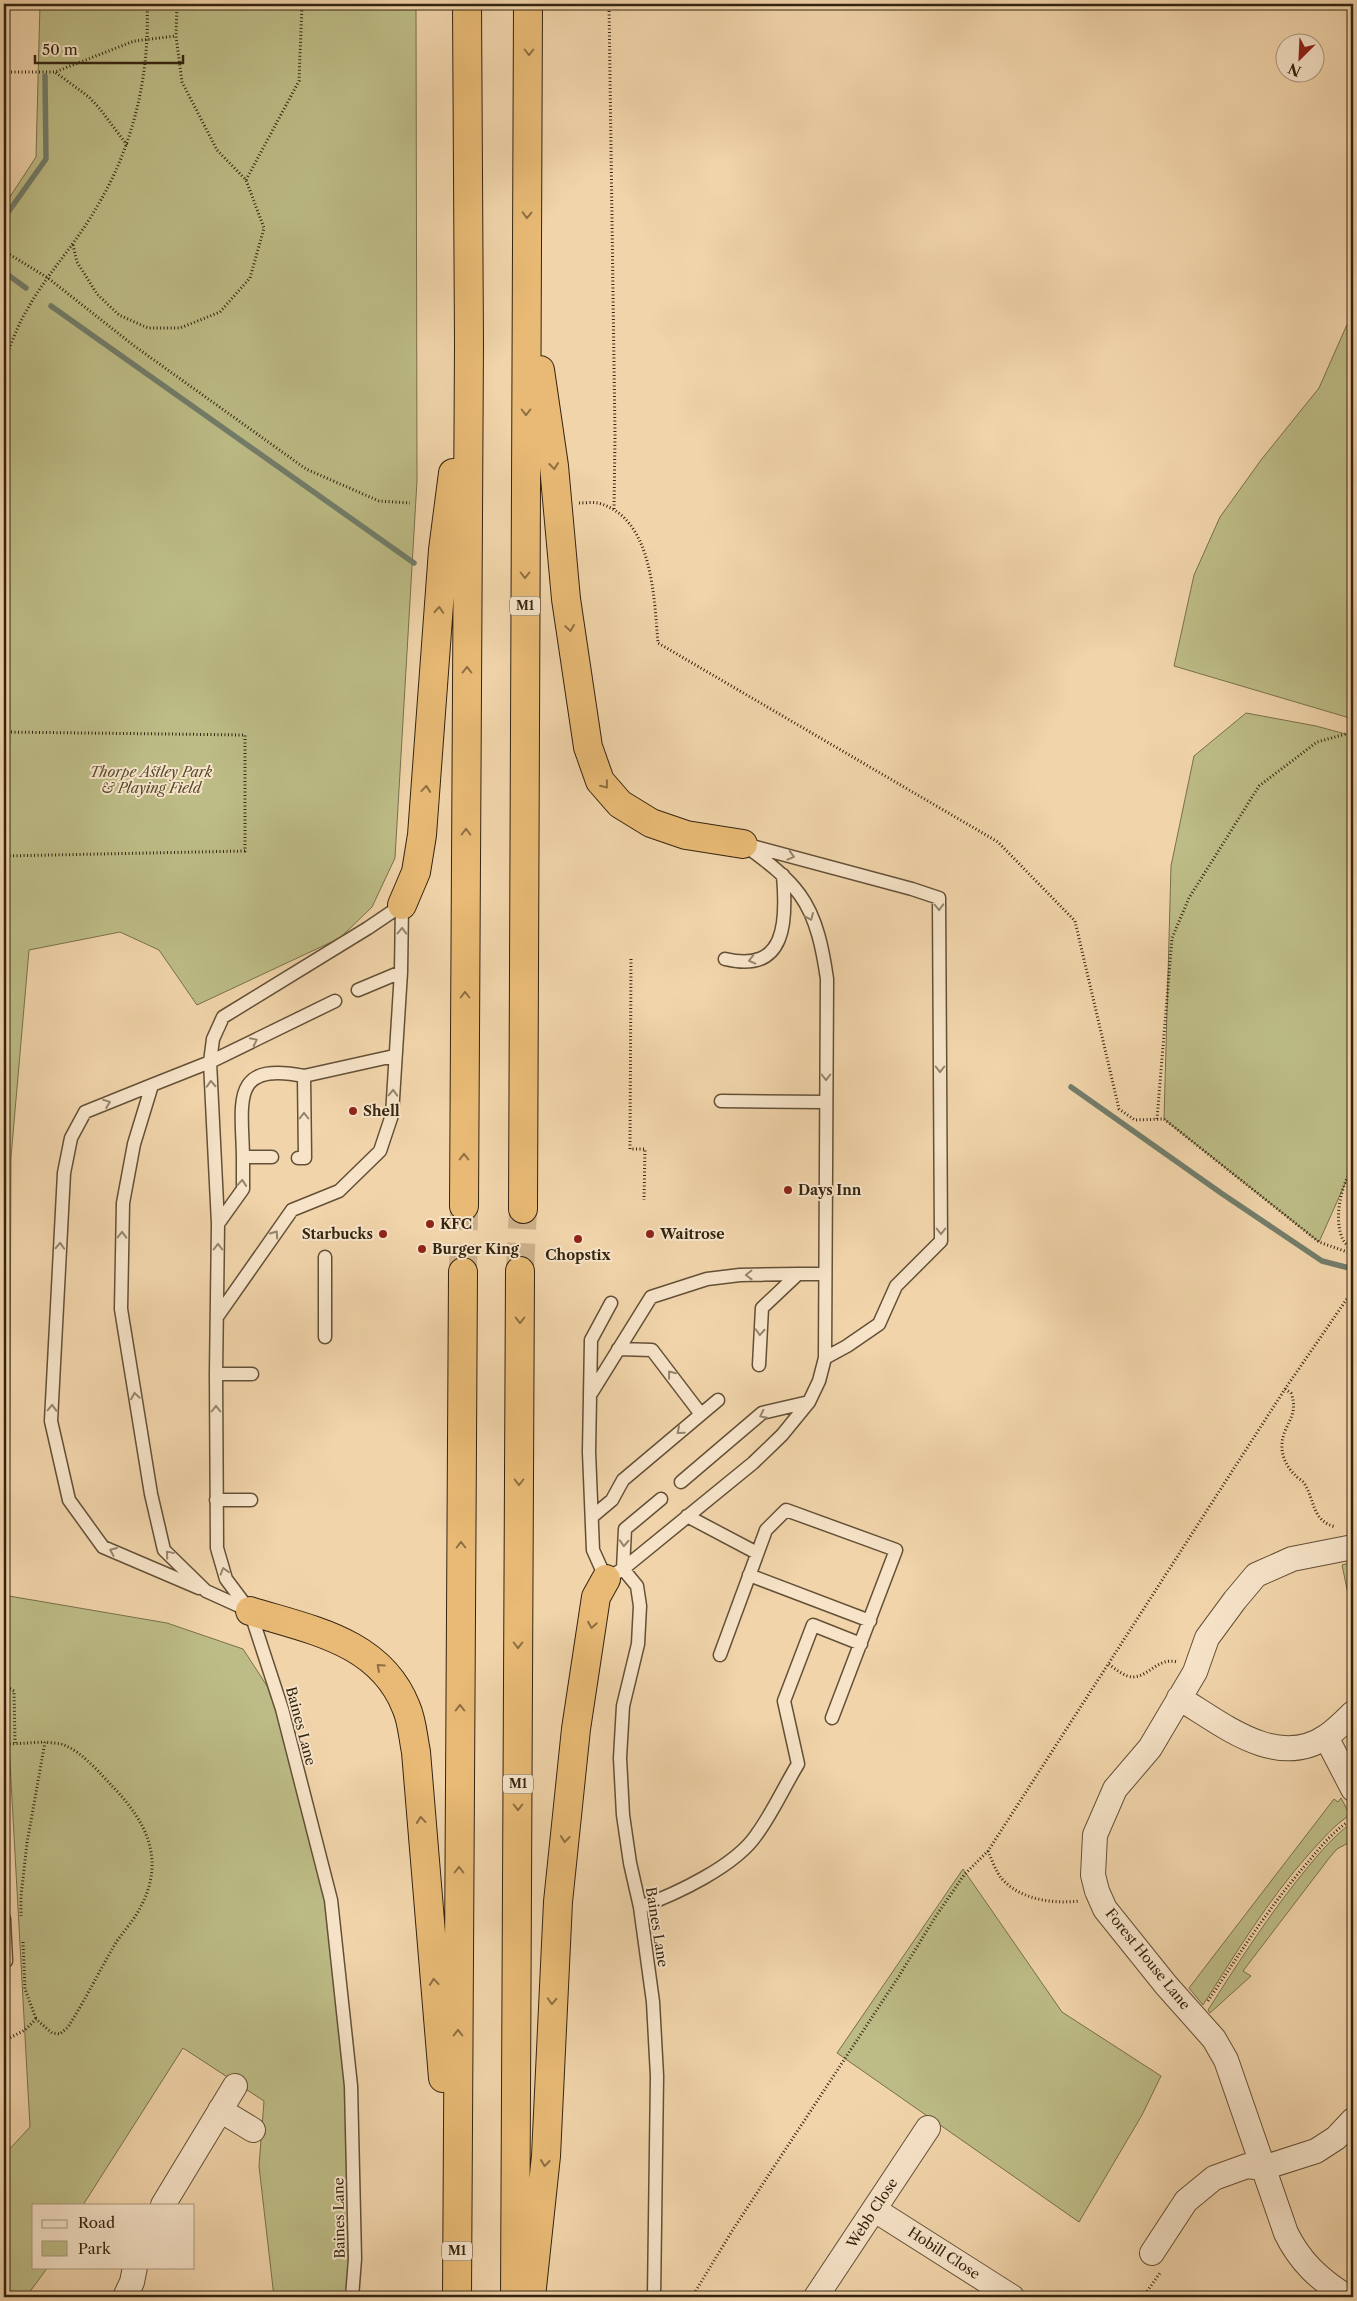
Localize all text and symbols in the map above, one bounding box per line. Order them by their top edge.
scale bar [35,32,182,64]
north arrow [1274,32,1324,82]
text: 50 m [42,40,78,59]
one-way arrow [524,49,534,57]
text: N [1285,59,1304,81]
one-way arrow [522,212,532,219]
one-way arrow [521,409,531,417]
one-way arrow [548,463,559,471]
one-way arrow [520,572,530,579]
road number: M1 [510,596,540,616]
one-way arrow [434,606,445,614]
one-way arrow [565,623,575,632]
one-way arrow [462,666,472,674]
park label: Thorpe Astley Park & Playing Field [90,763,213,797]
one-way arrow [599,779,607,788]
one-way arrow [420,785,431,793]
one-way arrow [461,828,471,836]
one-way arrow [786,850,795,861]
one-way arrow [933,903,944,911]
one-way arrow [804,912,815,921]
one-way arrow [396,927,407,935]
one-way arrow [748,954,757,965]
one-way arrow [460,991,470,998]
one-way arrow [249,1037,258,1047]
one-way arrow [935,1066,945,1073]
one-way arrow [821,1074,831,1081]
one-way arrow [206,1080,217,1088]
one-way arrow [387,1089,398,1097]
one-way arrow [103,1099,111,1109]
place label: Shell [363,1102,400,1120]
marker: Shell [347,1105,359,1117]
one-way arrow [299,1111,309,1119]
one-way arrow [459,1153,469,1161]
one-way arrow [236,1178,247,1186]
place label: Days Inn [798,1181,862,1199]
marker: Days Inn [782,1184,794,1196]
place label: KFC [440,1215,472,1233]
marker: KFC [424,1218,436,1230]
place label: Starbucks [302,1225,373,1243]
place label: Waitrose [659,1225,725,1243]
marker: Starbucks [377,1228,389,1240]
marker: Waitrose [644,1228,656,1240]
one-way arrow [936,1228,946,1236]
one-way arrow [269,1230,278,1240]
one-way arrow [117,1231,128,1239]
marker: Chopstix [572,1233,584,1245]
place label: Burger King [432,1240,520,1258]
one-way arrow [55,1241,66,1249]
one-way arrow [213,1243,223,1250]
marker: Burger King [416,1243,428,1255]
place label: Chopstix [545,1246,612,1264]
one-way arrow [745,1269,753,1280]
one-way arrow [515,1316,525,1324]
one-way arrow [755,1328,766,1336]
one-way arrow [668,1371,676,1380]
one-way arrow [131,1392,141,1401]
one-way arrow [47,1404,57,1412]
one-way arrow [211,1405,221,1413]
one-way arrow [759,1408,768,1419]
one-way arrow [676,1425,685,1434]
one-way arrow [514,1478,524,1486]
one-way arrow [619,1539,630,1547]
one-way arrow [456,1541,466,1549]
one-way arrow [109,1546,118,1557]
one-way arrow [166,1550,175,1559]
one-way arrow [219,1567,229,1575]
one-way arrow [587,1622,598,1630]
one-way arrow [513,1641,523,1649]
one-way arrow [376,1664,385,1673]
street label: Baines Lane [282,1685,320,1768]
one-way arrow [455,1704,465,1712]
road number: M1 [503,1775,533,1794]
one-way arrow [513,1804,523,1811]
one-way arrow [416,1815,427,1823]
one-way arrow [560,1835,571,1843]
one-way arrow [454,1866,464,1874]
street label: Baines Lane [642,1886,672,1969]
street label: Forest House Lane [1102,1905,1194,2013]
one-way arrow [429,1977,440,1985]
one-way arrow [547,1997,558,2005]
one-way arrow [453,2029,463,2036]
one-way arrow [540,2159,551,2167]
street label: Webb Close [842,2174,901,2252]
street label: Baines Lane [329,2177,349,2259]
legend [32,2204,195,2268]
text: Road [78,2213,115,2232]
street label: Hobill Close [905,2223,984,2283]
text: Park [78,2239,112,2258]
road number: M1 [442,2242,472,2260]

